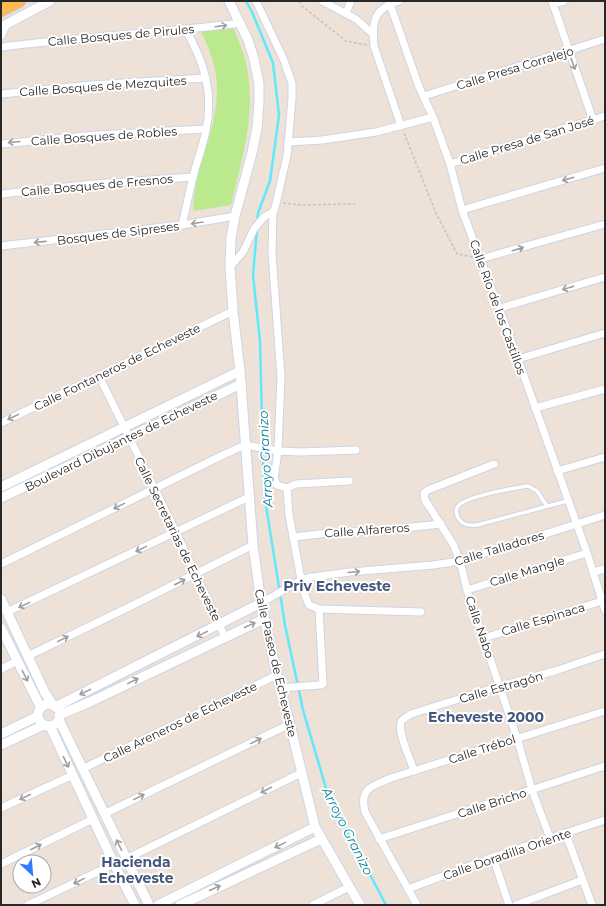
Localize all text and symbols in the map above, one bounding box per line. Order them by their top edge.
street label: Calle Bosques de Pirules [47,21,195,49]
one-way arrow [214,22,227,29]
street label: Calle Presa Corralejo [455,43,575,93]
one-way arrow [570,58,578,70]
street label: Calle Bosques de Mezquites [19,73,187,99]
street label: Calle Presa de San José [458,112,596,168]
street label: Calle Bosques de Robles [30,123,178,149]
one-way arrow [8,139,21,146]
street label: Calle Bosques de Fresnos [20,171,174,199]
one-way arrow [561,176,574,183]
street label: Bosques de Sipreses [56,218,180,248]
one-way arrow [191,219,204,227]
street label: Calle Río de los Castillos [467,237,529,377]
one-way arrow [34,238,47,246]
one-way arrow [511,244,524,252]
one-way arrow [561,285,574,292]
street label: Calle Fontaneros de Echeveste [31,320,203,414]
street label: Boulevard Dibujantes de Echeveste [22,388,220,494]
water label: Arroyo Granizo [254,410,276,509]
one-way arrow [8,414,20,421]
street label: Calle Secretarias de Echeveste [132,454,224,624]
one-way arrow [113,503,125,510]
street label: Calle Alfareros [324,520,410,540]
street label: Calle Talladores [452,527,546,569]
one-way arrow [136,546,148,553]
street label: Calle Mangle [488,552,566,590]
one-way arrow [347,568,360,575]
district label: Priv Echeveste [283,577,391,595]
one-way arrow [174,578,186,585]
street label: Calle Paseo de Echeveste [252,588,300,738]
street label: Calle Nabo [462,594,498,660]
street label: Calle Espinaca [499,599,587,639]
one-way arrow [18,601,30,609]
one-way arrow [244,621,256,628]
one-way arrow [196,631,208,638]
one-way arrow [57,635,69,642]
street label: Calle Estragón [457,668,545,706]
one-way arrow [21,670,29,682]
one-way arrow [127,677,139,684]
street label: Calle Areneros de Echeveste [101,678,259,766]
one-way arrow [79,689,91,696]
district label: Echeveste 2000 [428,708,544,726]
street label: Calle Trébol [446,731,518,767]
one-way arrow [250,737,262,744]
one-way arrow [63,755,70,767]
water label: Arroyo Granizo [318,783,377,878]
street label: Calle Bricho [456,785,528,821]
one-way arrow [261,787,273,794]
one-way arrow [133,793,145,800]
one-way arrow [19,794,31,801]
street label: Calle Doradilla Oriente [441,825,573,883]
one-way arrow [115,839,122,851]
one-way arrow [274,841,286,849]
one-way arrow [30,843,42,850]
district label: Hacienda Echeveste [98,853,174,887]
north arrow [12,854,52,894]
text: N [29,875,43,891]
one-way arrow [73,878,85,885]
one-way arrow [209,884,221,891]

